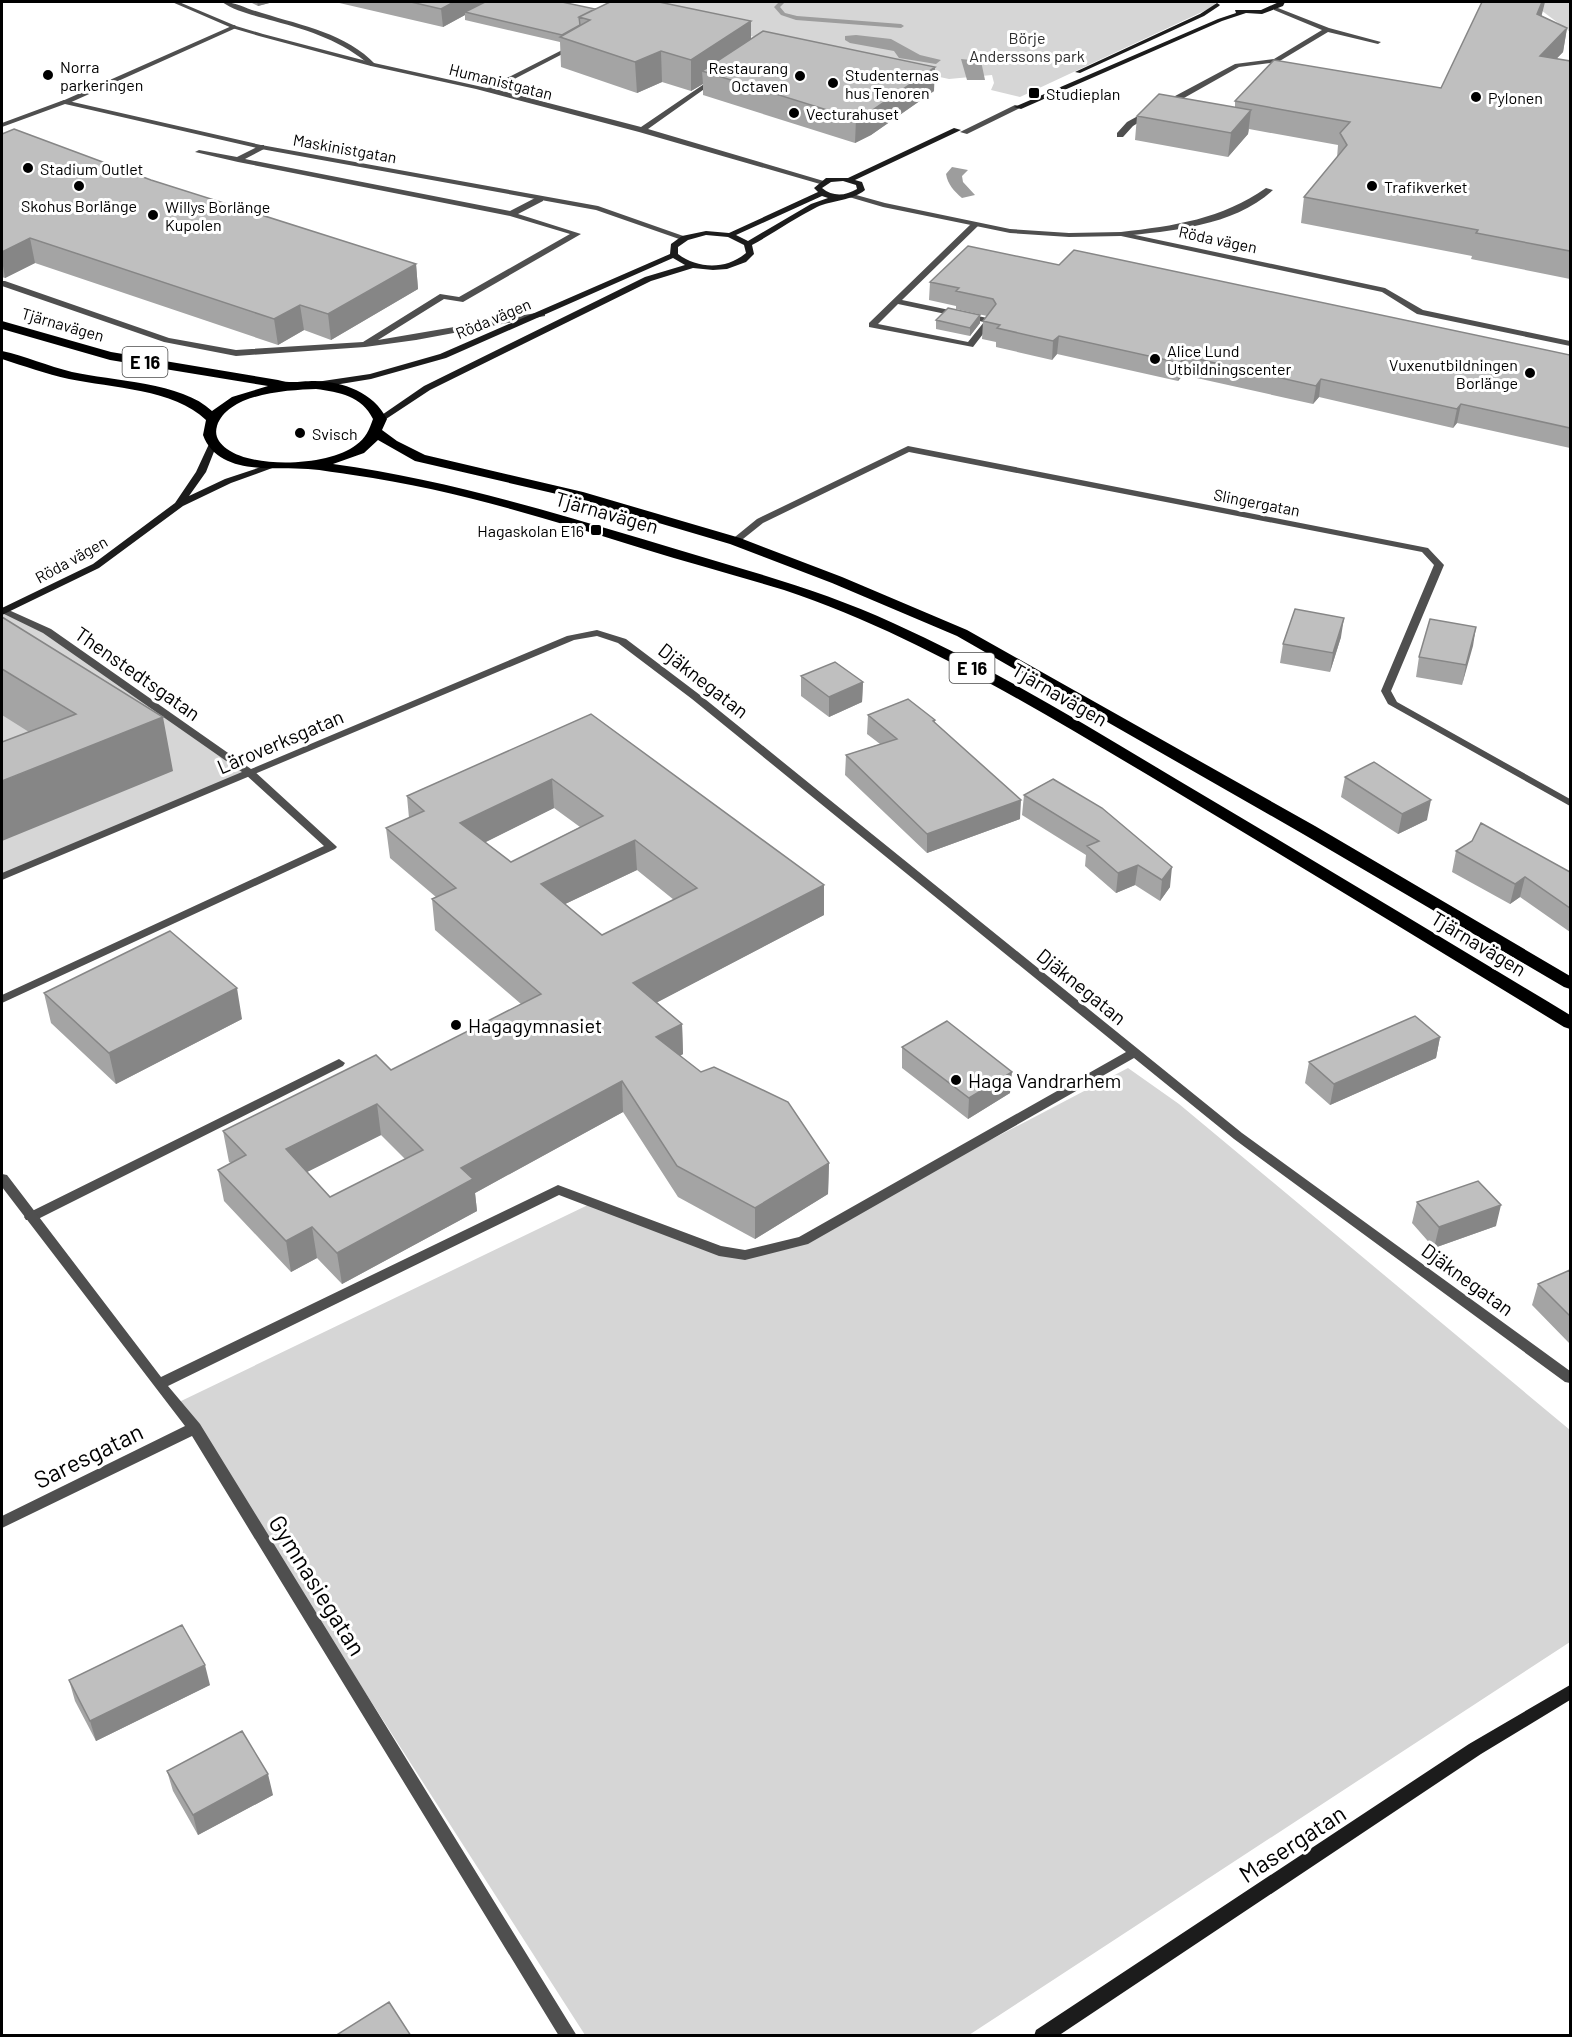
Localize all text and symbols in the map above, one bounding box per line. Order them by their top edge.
park label: Börje Anderssons park [969,28,1085,65]
place label: Norra parkeringen [60,57,143,94]
place label: Restaurang Octaven [708,58,788,95]
street label: Humanistgatan [447,59,555,103]
place label: Studenternas hus Tenoren [845,65,939,102]
marker: Norra parkeringen [41,68,55,82]
marker: Restaurang Octaven [793,69,807,83]
marker: Studenternas hus Tenoren [826,76,840,90]
place label: Studieplan [1046,84,1120,103]
marker: Studieplan [1027,86,1041,100]
place label: Pylonen [1488,88,1543,107]
marker: Pylonen [1469,90,1483,104]
place label: Vecturahuset [806,104,899,123]
marker: Vecturahuset [787,106,801,120]
street label: Maskinistgatan [292,130,398,166]
place label: Stadium Outlet [40,159,143,178]
marker: Stadium Outlet [21,161,35,175]
place label: Trafikverket [1384,177,1468,196]
marker: Skohus Borlänge [72,179,86,193]
marker: Trafikverket [1365,179,1379,193]
place label: Skohus Borlänge [21,196,137,215]
place label: Willys Borlänge Kupolen [165,197,270,234]
marker: Willys Borlänge Kupolen [146,208,160,222]
street label: Röda vägen [1177,221,1259,257]
street label: Röda vägen [453,294,533,342]
street label: Tjärnavägen [20,303,106,345]
place label: Alice Lund Utbildningscenter [1167,341,1291,378]
road number: E 16 [122,347,168,377]
marker: Alice Lund Utbildningscenter [1148,352,1162,366]
place label: Vuxenutbildningen Borlänge [1389,355,1518,392]
marker: Vuxenutbildningen Borlänge [1523,366,1537,380]
place label: Svisch [312,424,358,443]
marker: Svisch [293,426,307,440]
street label: Slingergatan [1212,484,1302,520]
street label: Tjärnavägen [553,486,661,538]
place label: Hagaskolan E16 [477,521,584,540]
marker: Hagaskolan E16 [589,523,603,537]
street label: Röda vägen [32,531,110,587]
street label: Thenstedtsgatan [71,621,205,725]
street label: Djäknegatan [654,637,754,723]
road number: E 16 [950,653,994,683]
street label: Tjärnavägen [1008,657,1112,731]
street label: Läroverksgatan [213,704,347,778]
street label: Tjärnavägen [1427,905,1531,981]
street label: Djäknegatan [1033,943,1131,1029]
place label: Hagagymnasiet [468,1013,602,1037]
marker: Hagagymnasiet [449,1018,463,1032]
place label: Haga Vandrarhem [968,1068,1121,1092]
marker: Haga Vandrarhem [949,1073,963,1087]
street label: Djäknegatan [1417,1238,1519,1320]
street label: Saresgatan [29,1416,147,1494]
street label: Gymnasiegatan [263,1509,373,1661]
street label: Masergatan [1233,1798,1351,1888]

